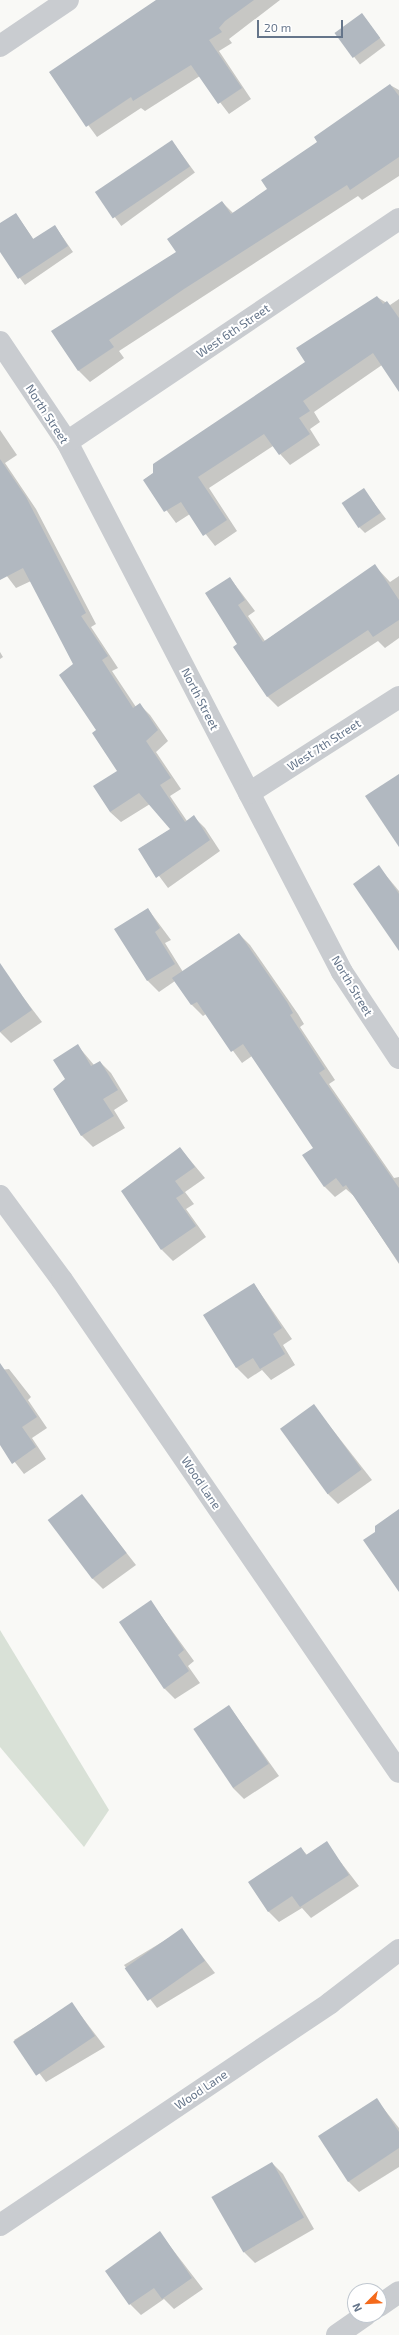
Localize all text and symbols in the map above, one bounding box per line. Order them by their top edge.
scale bar [259,12,345,38]
text: 20 m [264,20,291,34]
street label: West 6th Street [194,301,272,361]
street label: North Street [23,382,71,446]
street label: North Street [178,666,222,732]
street label: West 7th Street [285,716,363,774]
street label: North Street [328,953,376,1019]
street label: Wood Lane [178,1454,224,1512]
street label: Wood Lane [172,2067,230,2113]
north arrow [347,2283,387,2323]
text: N [349,2301,364,2314]

